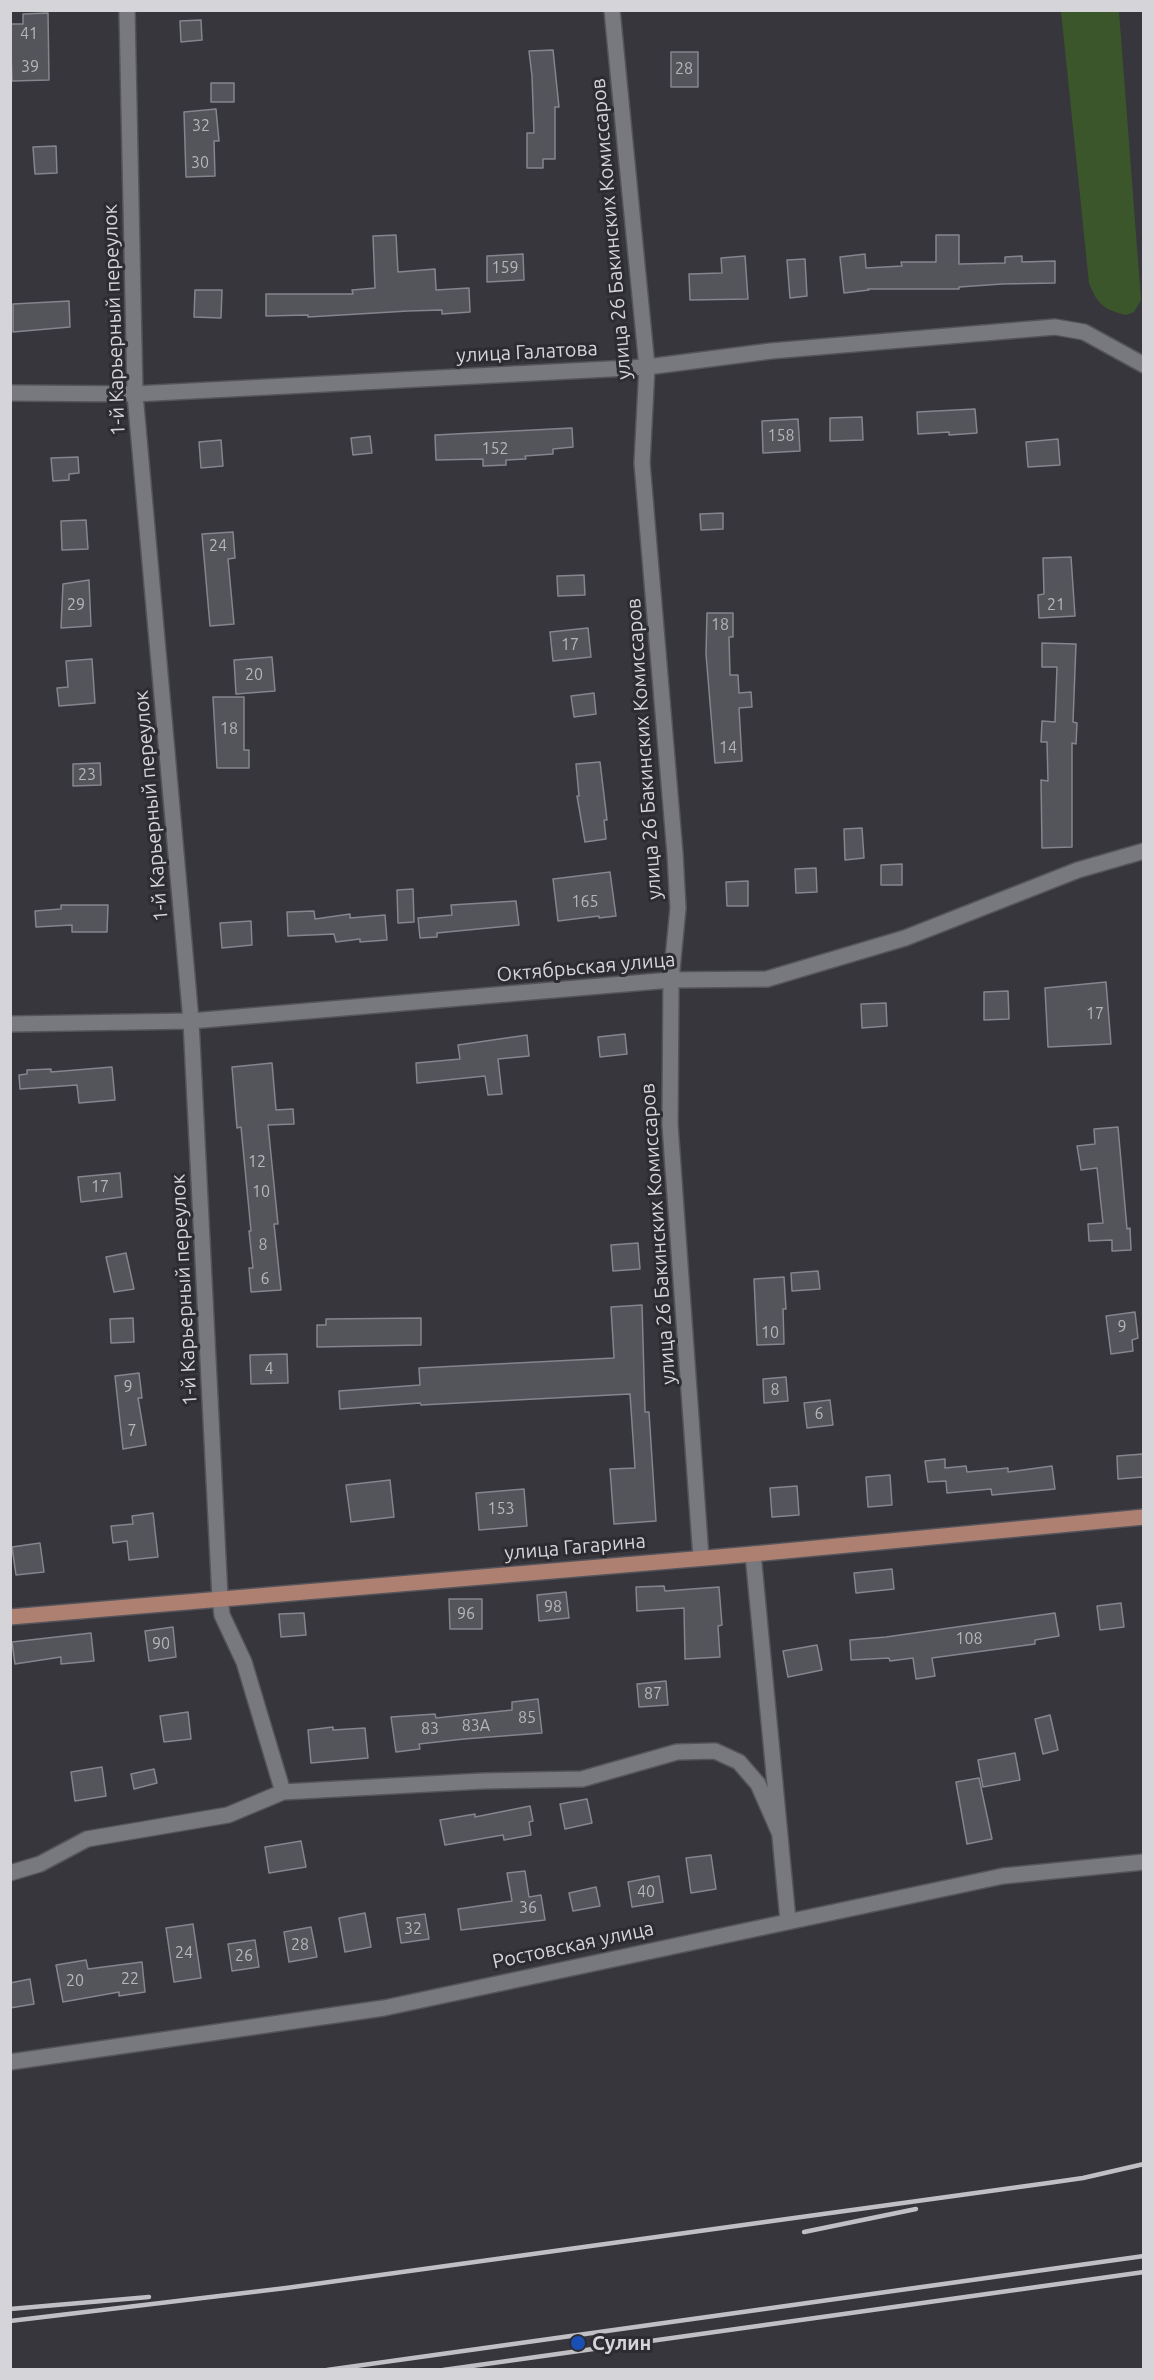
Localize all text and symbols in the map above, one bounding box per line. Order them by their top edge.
house number: 41 [20,24,38,44]
house number: 39 [21,57,39,77]
house number: 28 [675,59,693,79]
street label: улица 26 Бакинских Комиссаров [586,77,636,381]
house number: 32 [192,116,210,136]
house number: 30 [191,153,209,173]
street label: 1-й Карьерный переулок [98,204,130,436]
house number: 159 [491,258,519,278]
street label: улица Галатова [456,336,598,368]
house number: 158 [767,426,795,446]
house number: 152 [481,439,509,459]
house number: 24 [209,536,227,556]
house number: 29 [67,595,85,615]
house number: 21 [1047,595,1065,615]
street label: улица 26 Бакинских Комиссаров [621,597,667,901]
house number: 18 [711,615,729,635]
house number: 17 [561,635,579,655]
house number: 20 [245,665,263,685]
street label: 1-й Карьерный переулок [129,689,173,923]
house number: 18 [220,719,238,739]
house number: 14 [719,738,737,758]
house number: 23 [78,765,96,785]
house number: 165 [571,892,599,912]
street label: Октябрьская улица [496,947,676,987]
house number: 17 [1086,1004,1104,1024]
street label: улица 26 Бакинских Комиссаров [635,1082,681,1386]
house number: 12 [248,1152,266,1172]
street label: 1-й Карьерный переулок [166,1174,202,1406]
house number: 17 [91,1177,109,1197]
house number: 10 [252,1182,270,1202]
house number: 8 [258,1235,268,1255]
house number: 6 [260,1269,270,1289]
house number: 9 [1117,1317,1127,1337]
house number: 10 [761,1323,779,1343]
house number: 4 [264,1359,274,1379]
house number: 9 [123,1377,133,1397]
house number: 8 [770,1380,780,1400]
house number: 6 [814,1404,824,1424]
house number: 7 [127,1421,137,1441]
house number: 153 [487,1499,515,1519]
street label: улица Гагарина [503,1529,647,1565]
house number: 98 [544,1597,562,1617]
house number: 96 [457,1604,475,1624]
house number: 108 [955,1629,983,1649]
house number: 90 [152,1634,170,1654]
house number: 87 [644,1684,662,1704]
house number: 85 [518,1708,536,1728]
house number: 83А [462,1716,490,1736]
house number: 83 [421,1719,439,1739]
house number: 40 [637,1882,655,1902]
house number: 36 [519,1898,537,1918]
street label: Ростовская улица [490,1916,656,1974]
house number: 32 [404,1919,422,1939]
house number: 28 [291,1935,309,1955]
house number: 24 [175,1943,193,1963]
house number: 26 [235,1946,253,1966]
house number: 22 [121,1969,139,1989]
house number: 20 [66,1971,84,1991]
place label: Сулин [592,2331,651,2355]
marker: Сулин [569,2334,587,2352]

